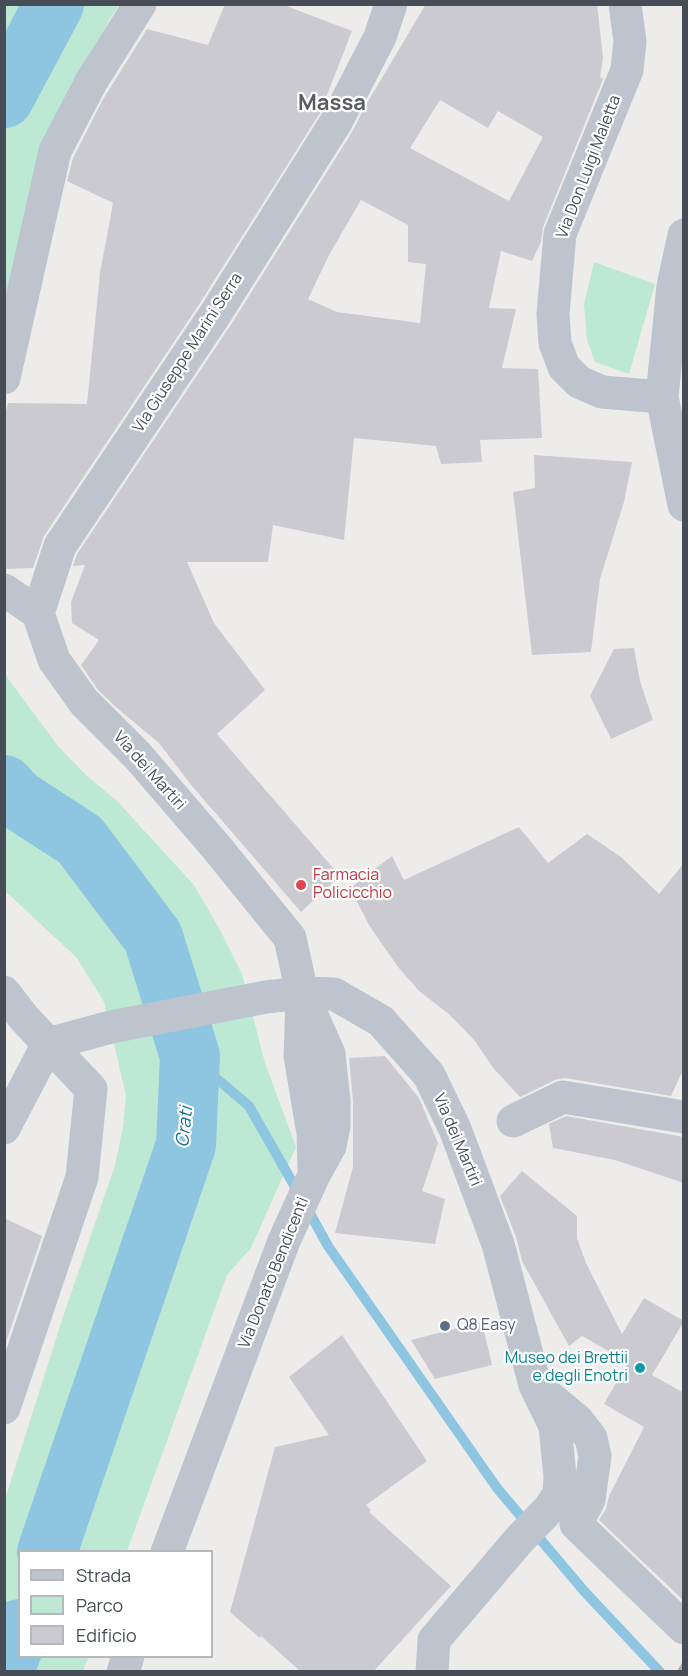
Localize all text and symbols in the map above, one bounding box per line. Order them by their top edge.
district label: Massa [298,91,366,117]
street label: Via Don Luigi Maletta [553,93,625,241]
street label: Via Giuseppe Marini Serra [129,270,247,436]
street label: Via dei Martiri [109,728,189,814]
place label: Farmacia Policicchio [313,866,392,904]
marker: Farmacia Policicchio [294,878,308,892]
street label: Via dei Martiri [429,1091,485,1189]
water label: Crati [172,1106,198,1148]
street label: Via Donato Bendicenti [235,1195,313,1351]
place label: Q8 Easy [457,1316,516,1336]
marker: Q8 Easy [438,1319,452,1333]
place label: Museo dei Brettii e degli Enotri [505,1349,628,1387]
marker: Museo dei Brettii e degli Enotri [633,1361,647,1375]
legend [18,1550,213,1658]
text: Strada [76,1563,131,1587]
text: Parco [76,1593,123,1617]
text: Edificio [76,1623,137,1647]

